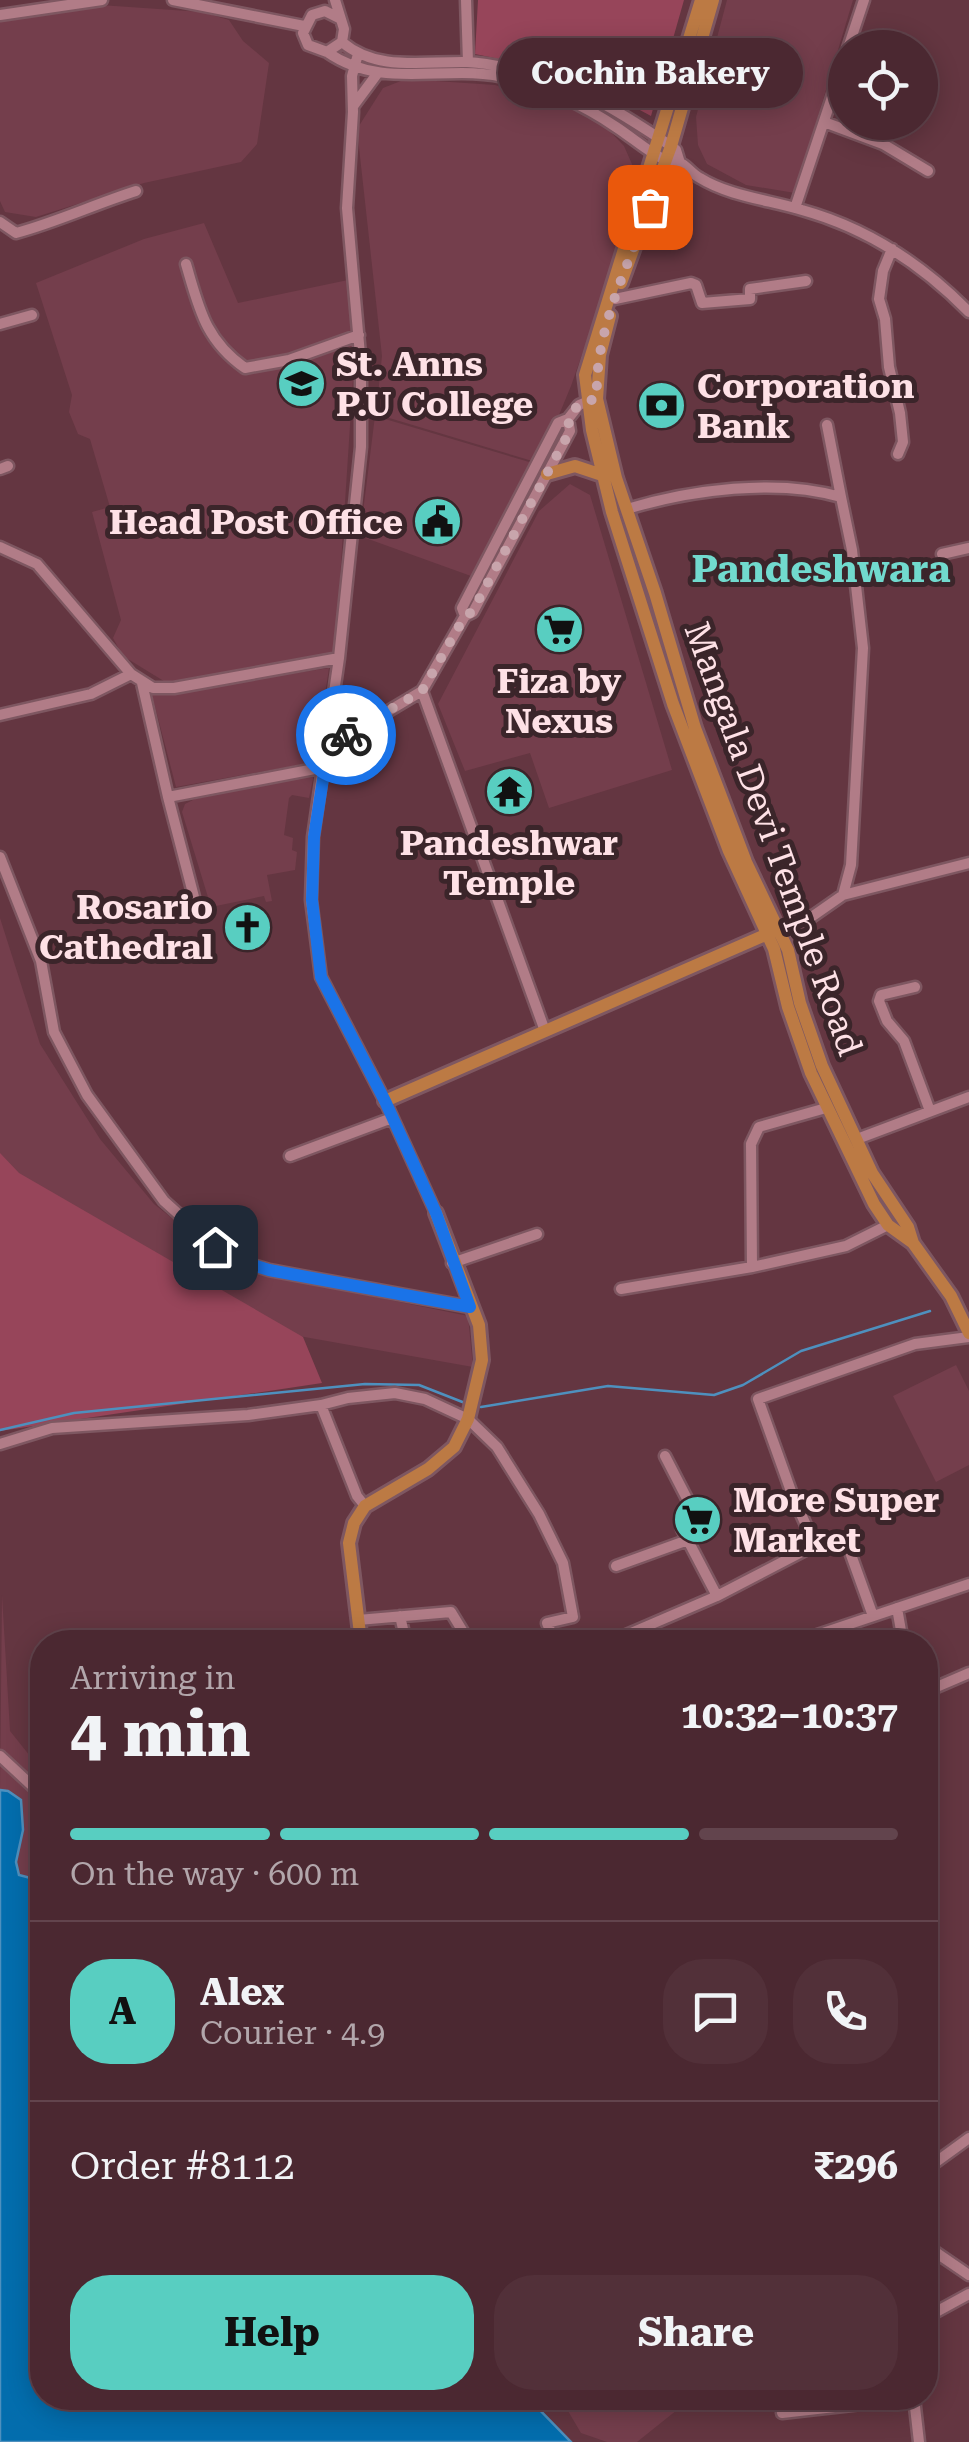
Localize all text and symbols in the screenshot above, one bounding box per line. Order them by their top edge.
map controls [828,30,938,140]
button: locate [828,30,938,140]
callout: Cochin Bakery [498,37,802,107]
text: Cochin Bakery [531,54,770,92]
pin [608,165,693,250]
icon: bag [623,180,678,235]
place label: St. Anns P.U College [336,344,533,425]
school or university icon: St. Anns P.U College [275,358,327,410]
place label: Corporation Bank [697,366,914,447]
bank icon: Corporation Bank [636,380,688,432]
public building icon: Head Post Office [412,496,464,548]
place label: Head Post Office [109,502,403,543]
district label: Pandeshwara [692,547,950,591]
supermarket icon: Fiza by Nexus [533,603,585,655]
street label: Mangala Devi Temple Road [675,617,871,1061]
place label: Fiza by Nexus [497,661,621,742]
courier [296,685,396,785]
icon: bike [319,708,374,763]
temple icon: Pandeshwar Temple [483,765,535,817]
place label: Pandeshwar Temple [400,823,618,904]
place label: Rosario Cathedral [39,887,213,968]
church icon: Rosario Cathedral [222,901,274,953]
pin [173,1205,258,1290]
icon: home [188,1220,243,1275]
place label: More Super Market [733,1480,940,1561]
supermarket icon: More Super Market [672,1494,724,1546]
text: Arriving in [70,1659,235,1697]
text: 10:32–10:37 [681,1693,898,1737]
text: 4 min [70,1696,251,1772]
text: On the way · 600 m [70,1855,359,1893]
button: chat [663,1959,768,2064]
button: phone [793,1959,898,2064]
text: Alex [200,1970,284,2014]
text: A [109,1989,136,2033]
text: Courier · 4.9 [200,2014,385,2052]
text: Order #8112 [70,2144,295,2188]
text: ₹296 [813,2144,898,2188]
button: Help [70,2275,474,2390]
button: Share [494,2275,898,2390]

